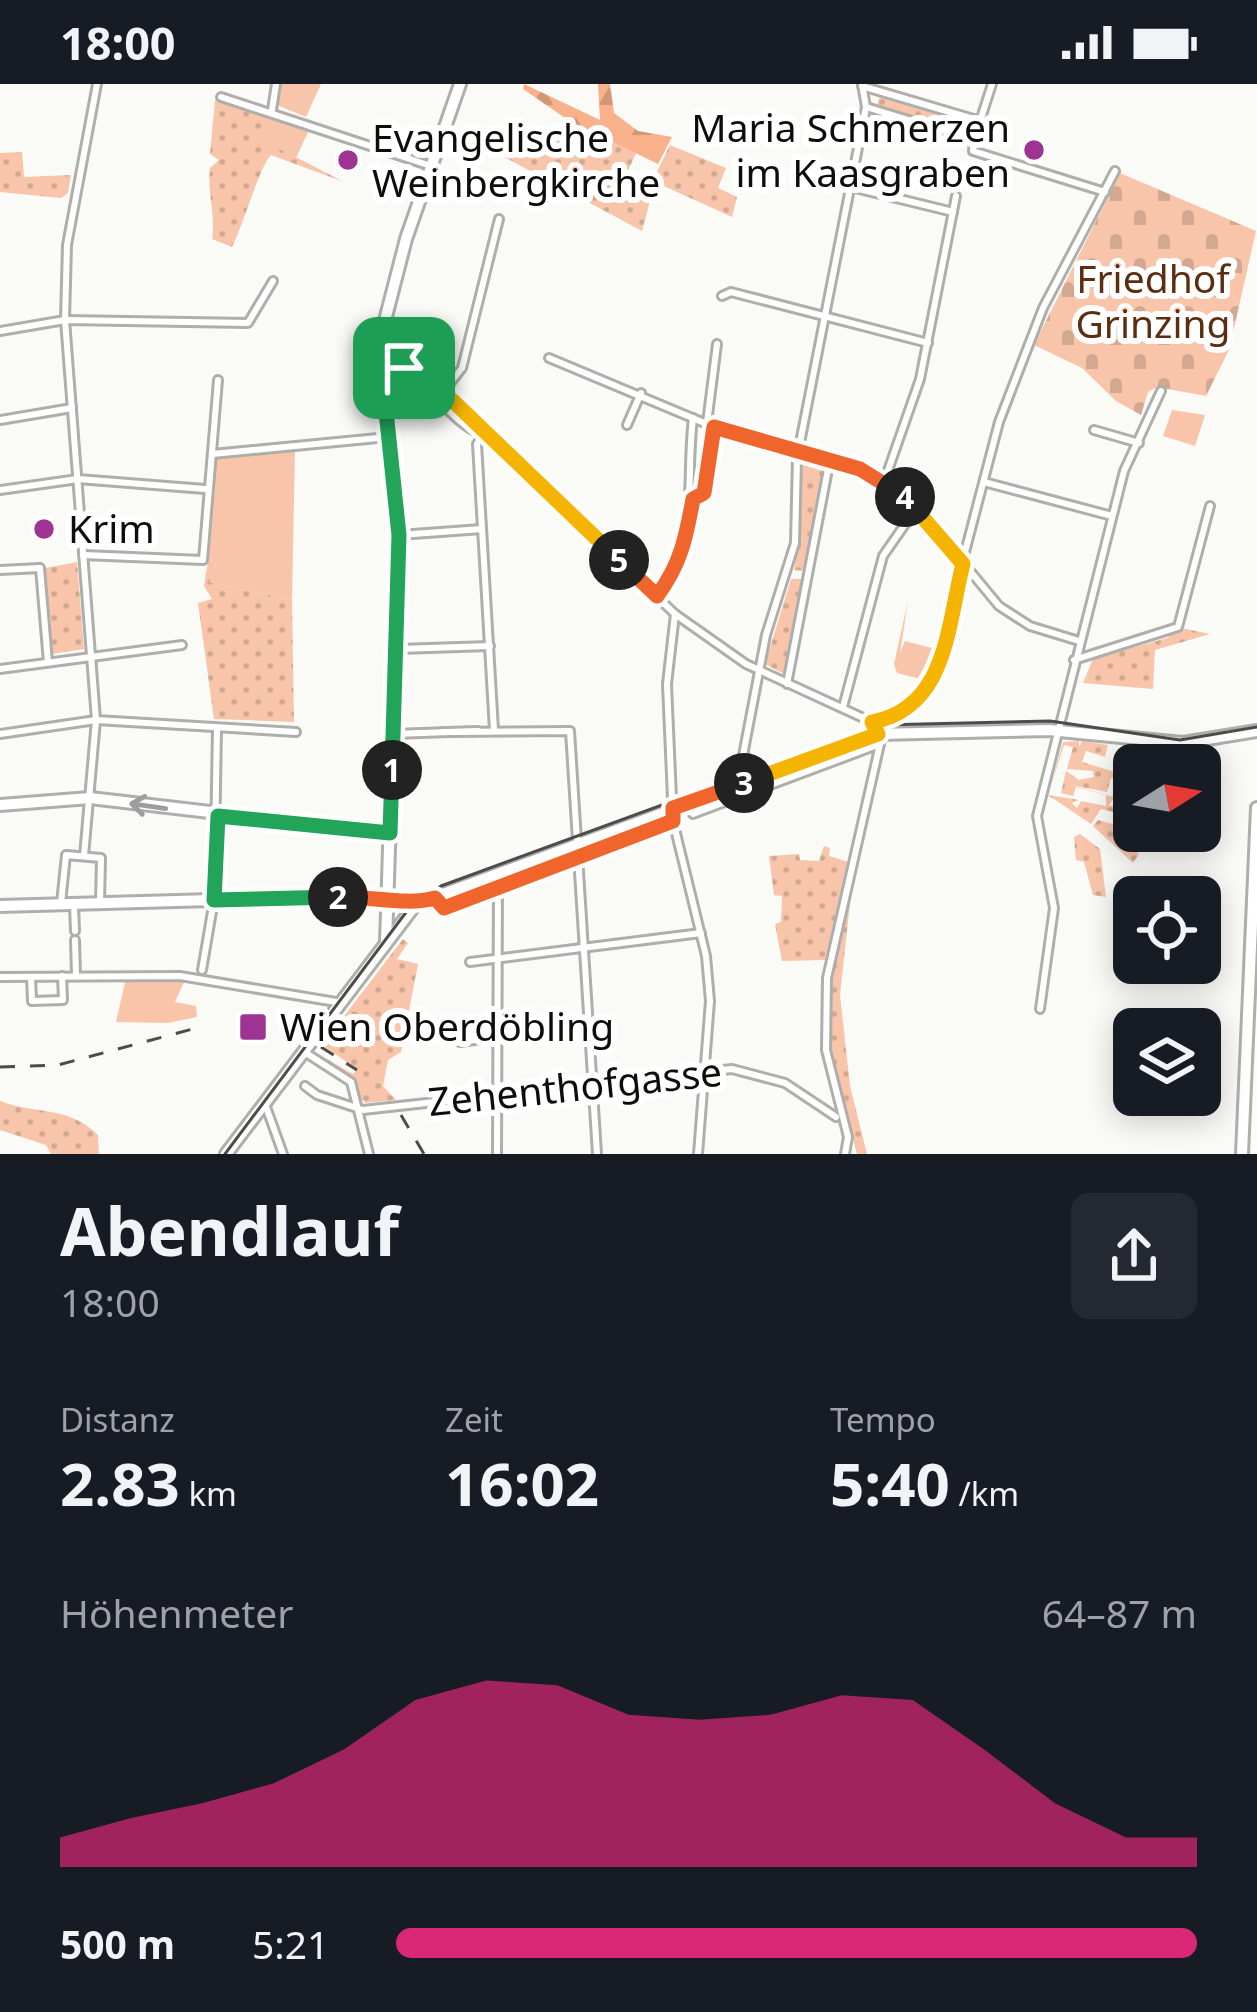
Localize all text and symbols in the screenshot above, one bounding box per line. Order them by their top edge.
text: 18:00 [60,12,176,73]
place label: Maria Schmerzen im Kaasgraben [691,100,1010,198]
place label: Evangelische Weinbergkirche [372,110,660,208]
marker: Maria Schmerzen im Kaasgraben [1021,137,1047,163]
marker: Evangelische Weinbergkirche [335,147,361,173]
park label: Friedhof Grinzing [1075,251,1232,349]
pin [353,317,455,419]
icon: arrive [371,335,437,401]
pin: 4 [875,467,935,527]
text: 4 [896,474,914,519]
place label: Krim [68,501,155,554]
marker: Krim [31,516,57,542]
pin: 5 [589,530,649,590]
text: 5 [610,537,628,582]
pin: 1 [362,740,422,800]
north arrow [1113,744,1221,852]
map controls [1113,744,1221,1116]
text: 1 [383,747,401,792]
pin: 3 [714,753,774,813]
text: 3 [735,760,753,805]
one-way arrow [130,795,169,817]
pin: 2 [308,867,368,927]
text: 2 [329,874,347,919]
button: locate [1113,876,1221,984]
place label: Wien Oberdöbling [280,999,614,1052]
button: layers [1113,1008,1221,1116]
marker: Wien Oberdöbling [237,1011,269,1043]
street label: Zehenthofgasse [425,1044,724,1127]
text: Abendlauf [60,1185,399,1275]
button: share [1071,1193,1197,1319]
text: 18:00 [60,1275,160,1328]
text: Distanz [60,1397,175,1442]
text: Zeit [445,1397,503,1442]
text: Tempo [830,1397,936,1442]
text: 2.83 [60,1442,180,1524]
text: 16:02 [445,1442,599,1524]
text: 5:40 [830,1442,950,1524]
text: km [180,1471,237,1516]
text: /km [950,1471,1019,1516]
text: Höhenmeter [60,1586,293,1639]
text: 64–87 m [1042,1586,1197,1639]
text: 500 m [60,1917,175,1970]
text: 5:21 [252,1917,329,1970]

